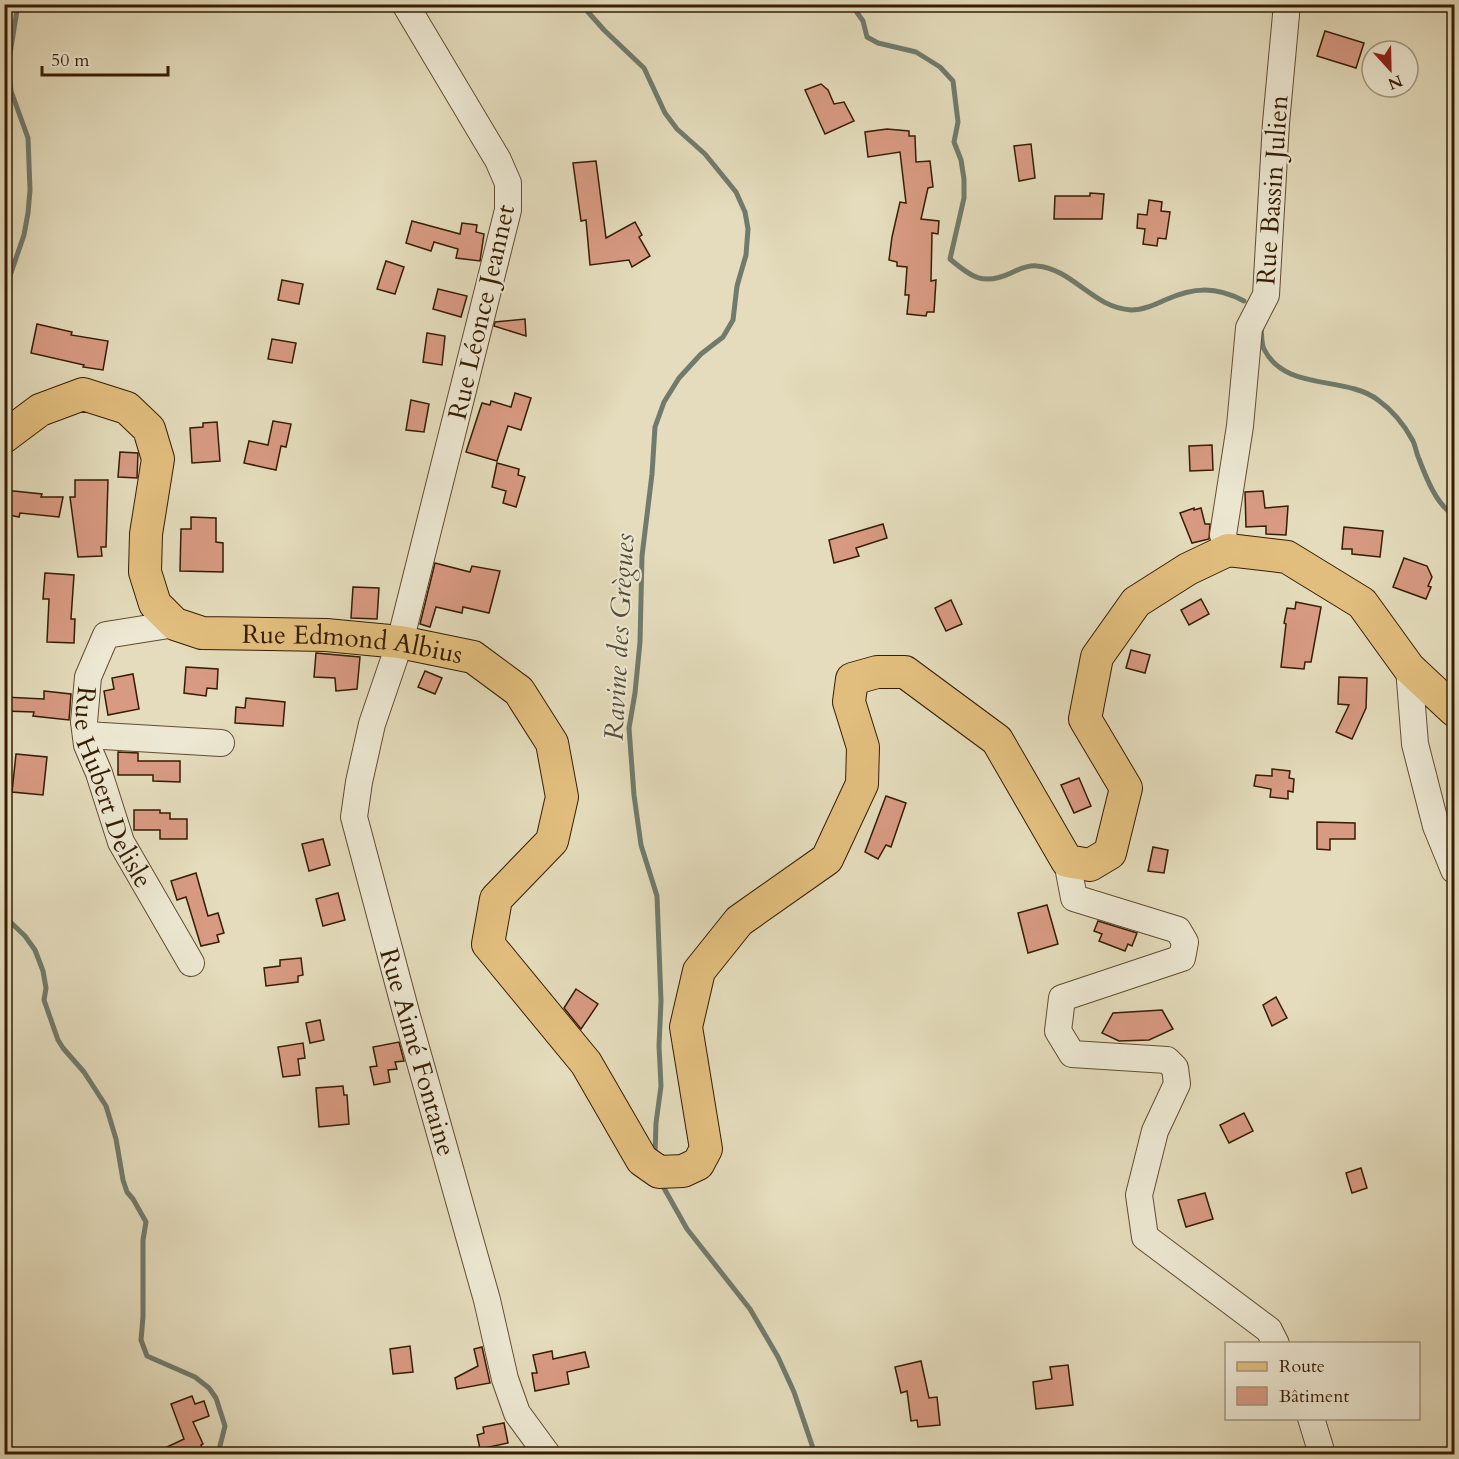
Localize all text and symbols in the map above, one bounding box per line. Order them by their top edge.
scale bar [42,39,168,77]
north arrow [1360,39,1420,99]
text: 50 m [51,48,90,73]
text: N [1385,69,1406,95]
street label: Rue Bassin Julien [1248,94,1297,286]
street label: Rue Léonce Jeannet [440,201,523,423]
water label: Ravine des Grègues [596,533,643,742]
street label: Rue Edmond Albius [242,617,466,672]
street label: Rue Hubert Delisle [66,685,161,894]
street label: Rue Aimé Fontaine [371,944,464,1160]
legend [1225,1342,1420,1420]
text: Route [1279,1354,1325,1379]
text: Bâtiment [1279,1384,1349,1409]

